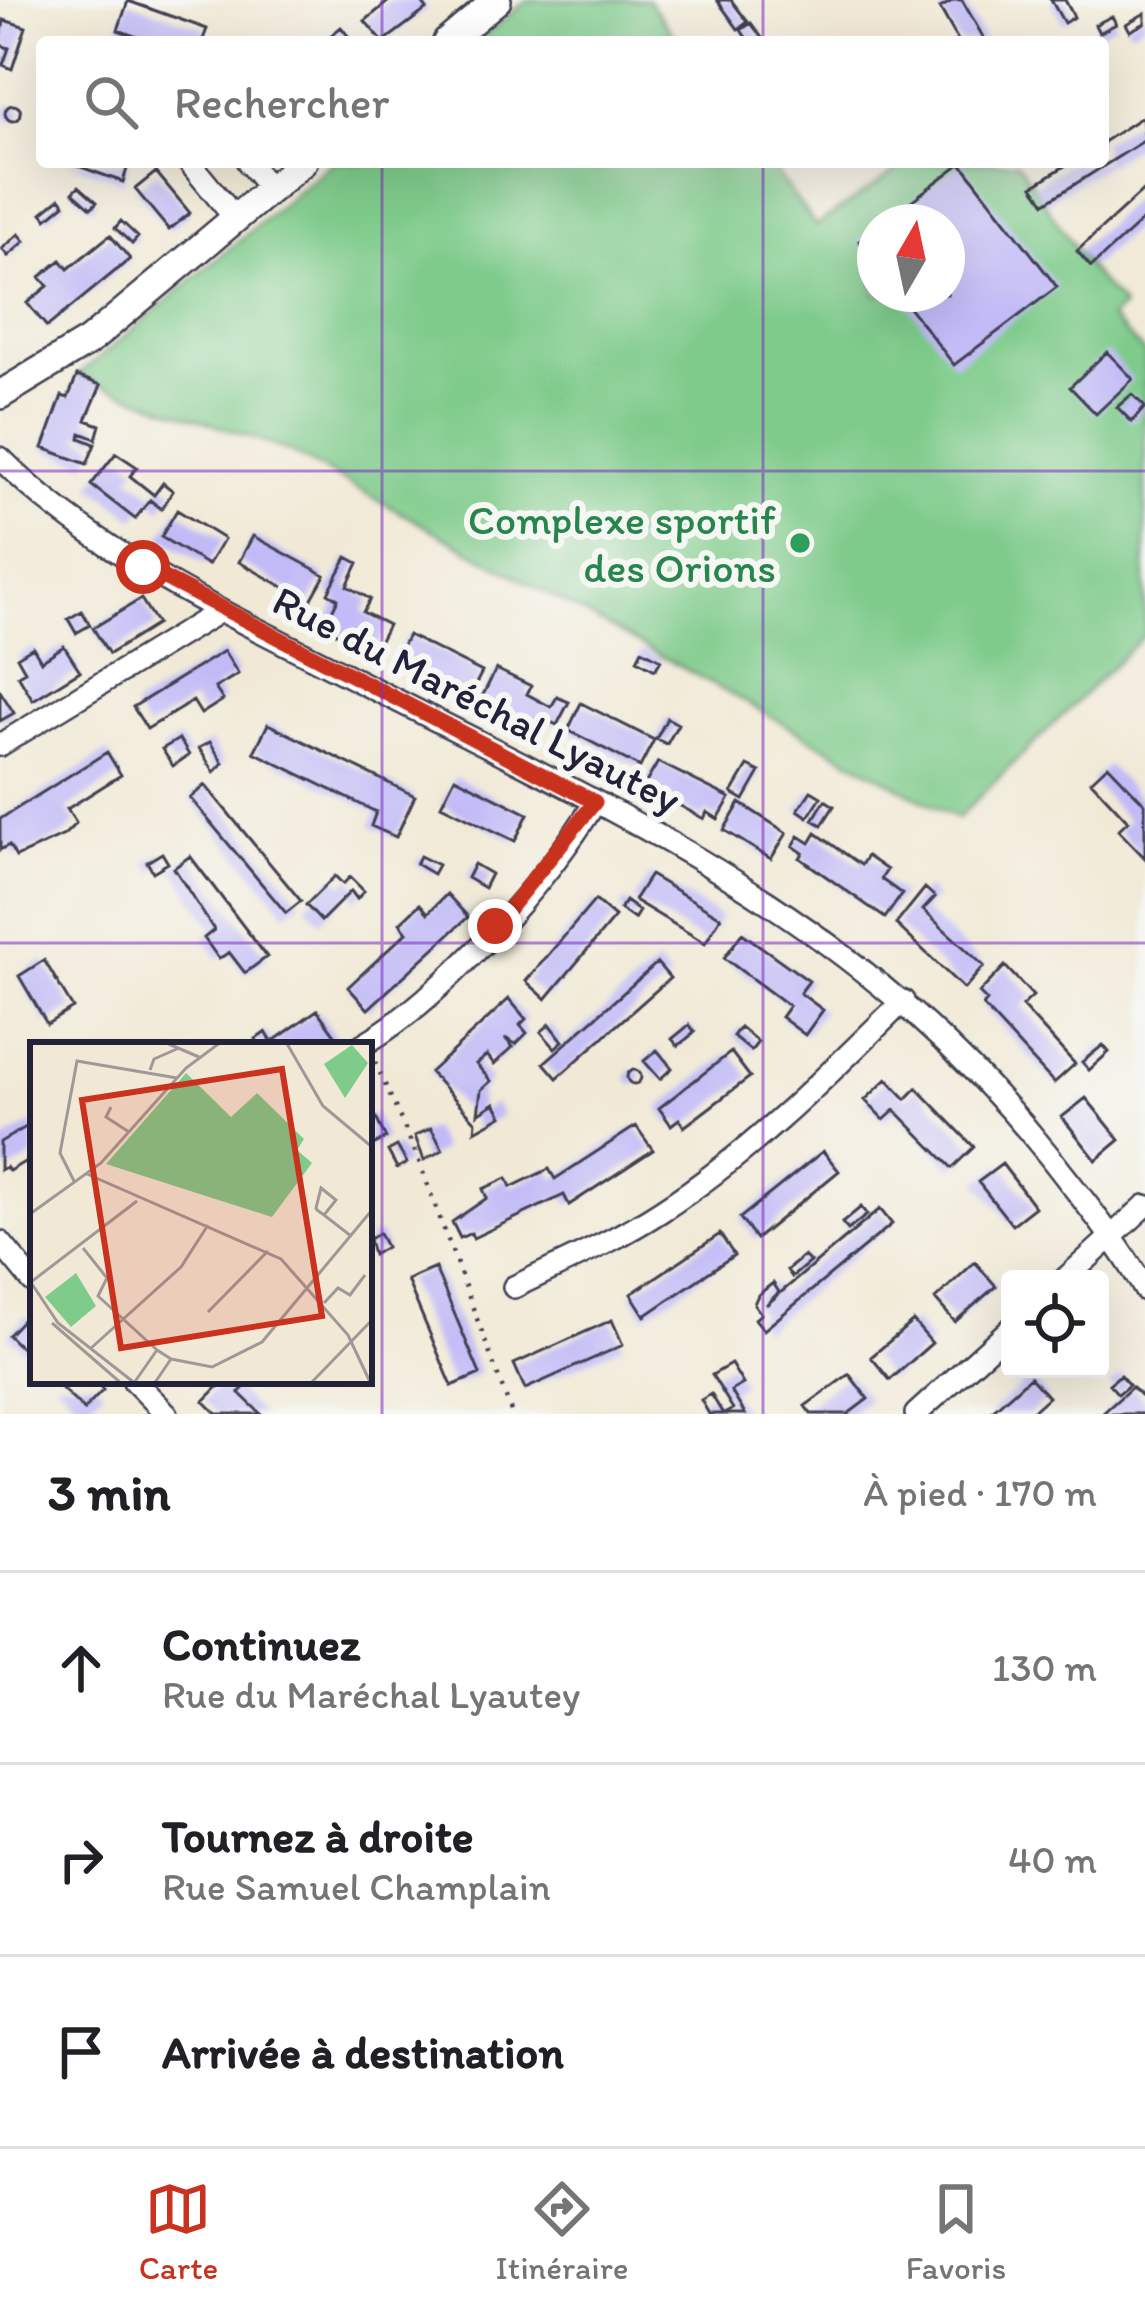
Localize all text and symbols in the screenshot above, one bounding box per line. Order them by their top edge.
search box [36,36,1109,168]
icon: search [78,69,144,135]
text: Rechercher [174,75,389,129]
north arrow [857,204,965,312]
place label: Complexe sportif des Orions [468,494,776,593]
marker: Complexe sportif des Orions [787,530,813,556]
route start [116,540,170,594]
street label: Rue du Maréchal Lyautey [264,574,689,825]
route end [468,899,522,953]
inset map [30,1042,372,1384]
map controls [1001,1270,1109,1378]
button: locate [1001,1270,1109,1378]
text: 3 min [48,1462,170,1523]
text: À pied · 170 m [863,1469,1097,1516]
text: Continuez [162,1617,360,1671]
icon: ahead [48,1635,114,1701]
text: 130 m [992,1644,1097,1691]
text: Rue du Maréchal Lyautey [162,1671,580,1718]
text: Tournez à droite [162,1809,474,1863]
icon: right [48,1827,114,1893]
text: 40 m [1008,1836,1097,1883]
text: Rue Samuel Champlain [162,1863,551,1910]
icon: arrive [48,2019,114,2085]
text: Arrivée à destination [162,2025,564,2079]
tab: Carte [139,2176,218,2287]
tab: Itinéraire [495,2176,629,2287]
tab: Favoris [906,2176,1006,2287]

